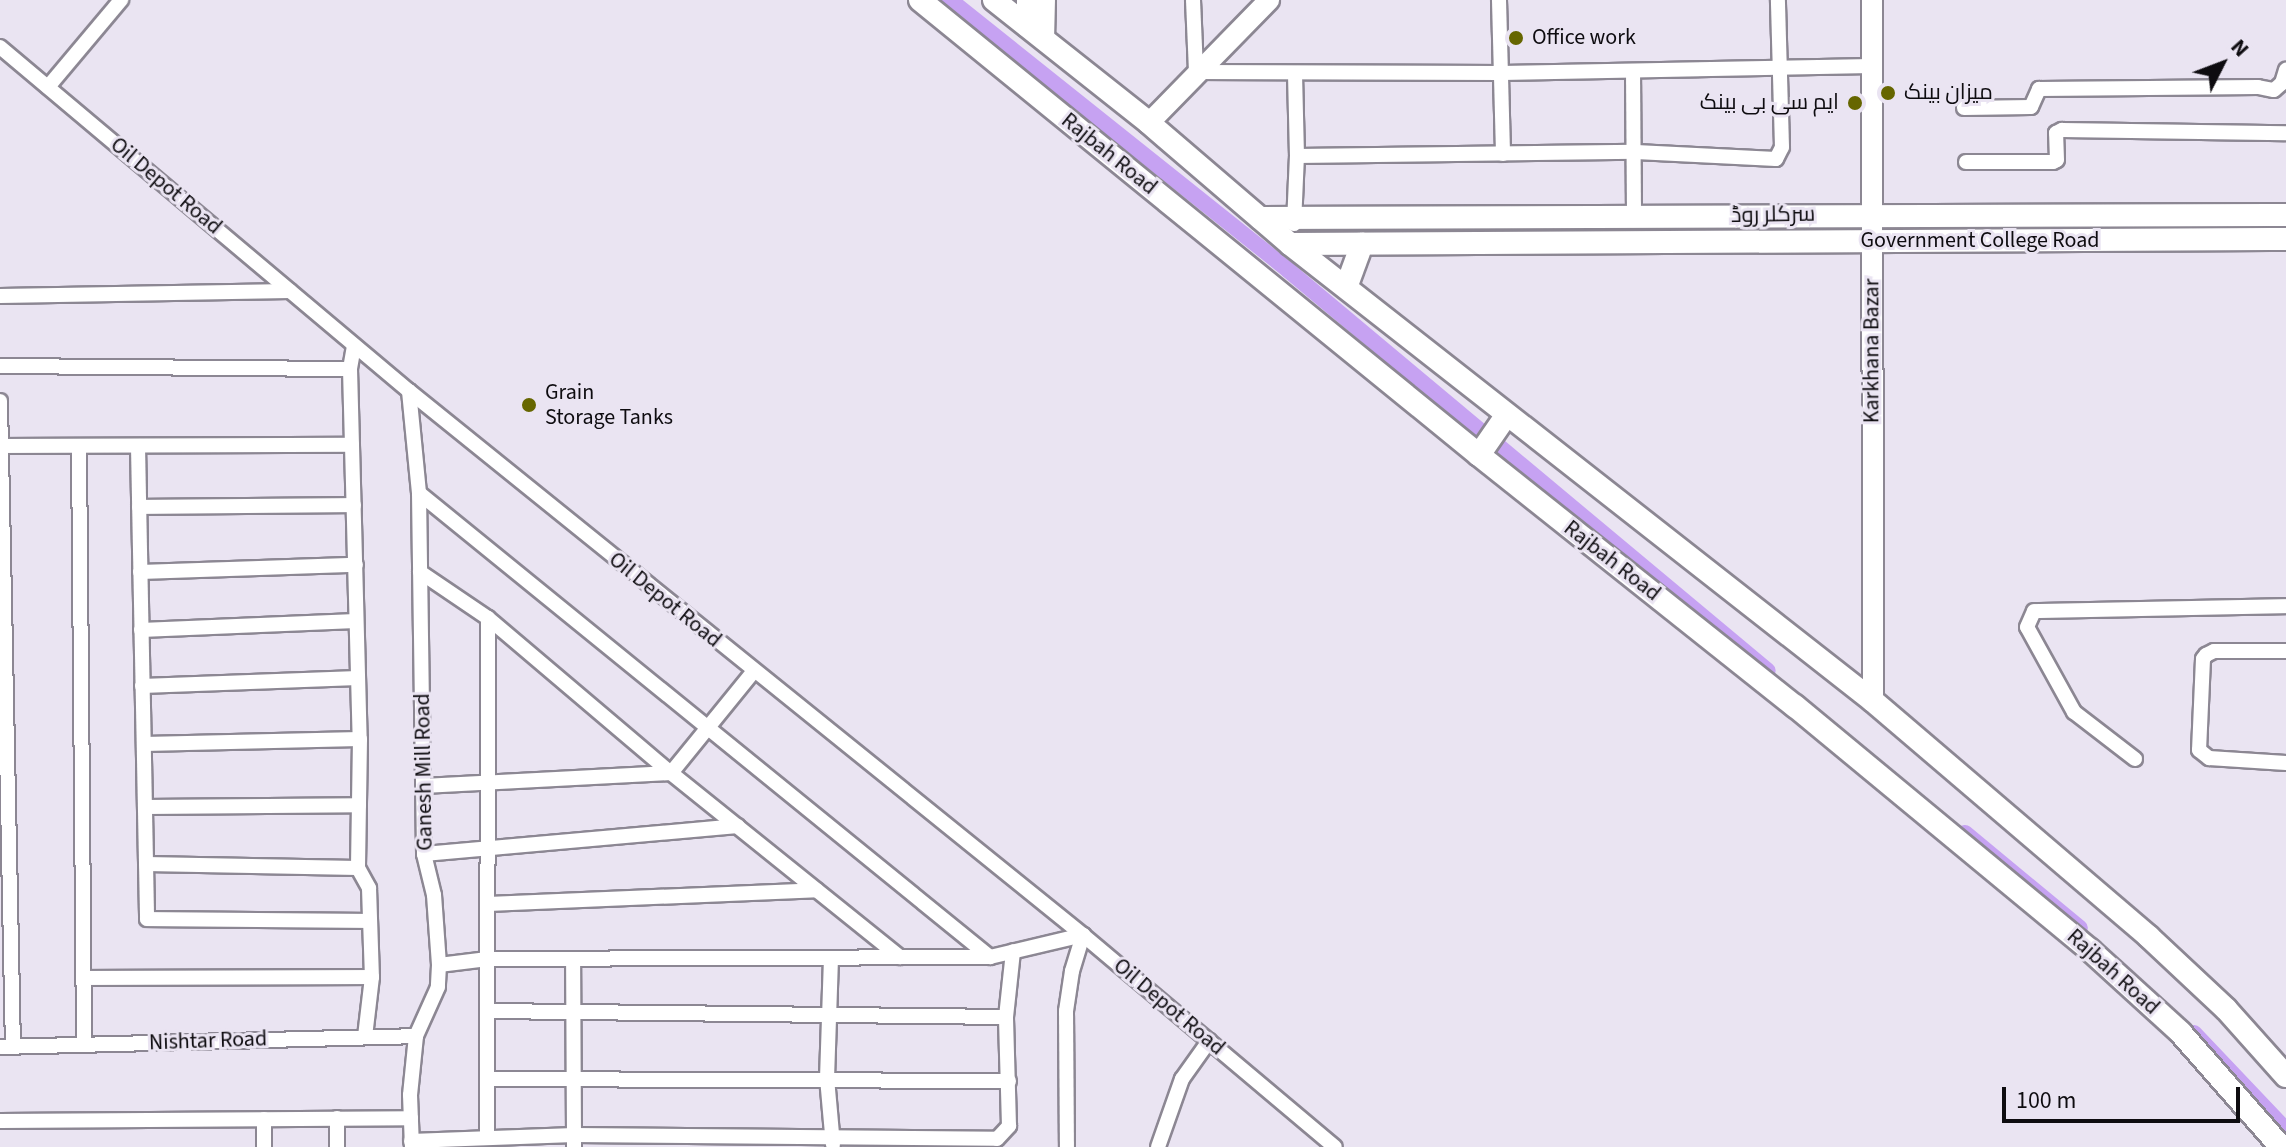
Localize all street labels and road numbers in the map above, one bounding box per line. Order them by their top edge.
street label: Rajbah Road [1056,107,1162,201]
street label: Oil Depot Road [105,132,227,240]
street label: سرکلر روڈ [1731,201,1815,229]
street label: Government College Road [1861,228,2099,254]
street label: Karkhana Bazar [1859,279,1885,423]
street label: Rajbah Road [1558,515,1666,607]
street label: Oil Depot Road [603,547,727,653]
street label: Ganesh Mill Road [409,693,439,851]
street label: Rajbah Road [2061,924,2165,1020]
street label: Oil Depot Road [1108,953,1230,1061]
street label: Nishtar Road [149,1026,267,1056]

